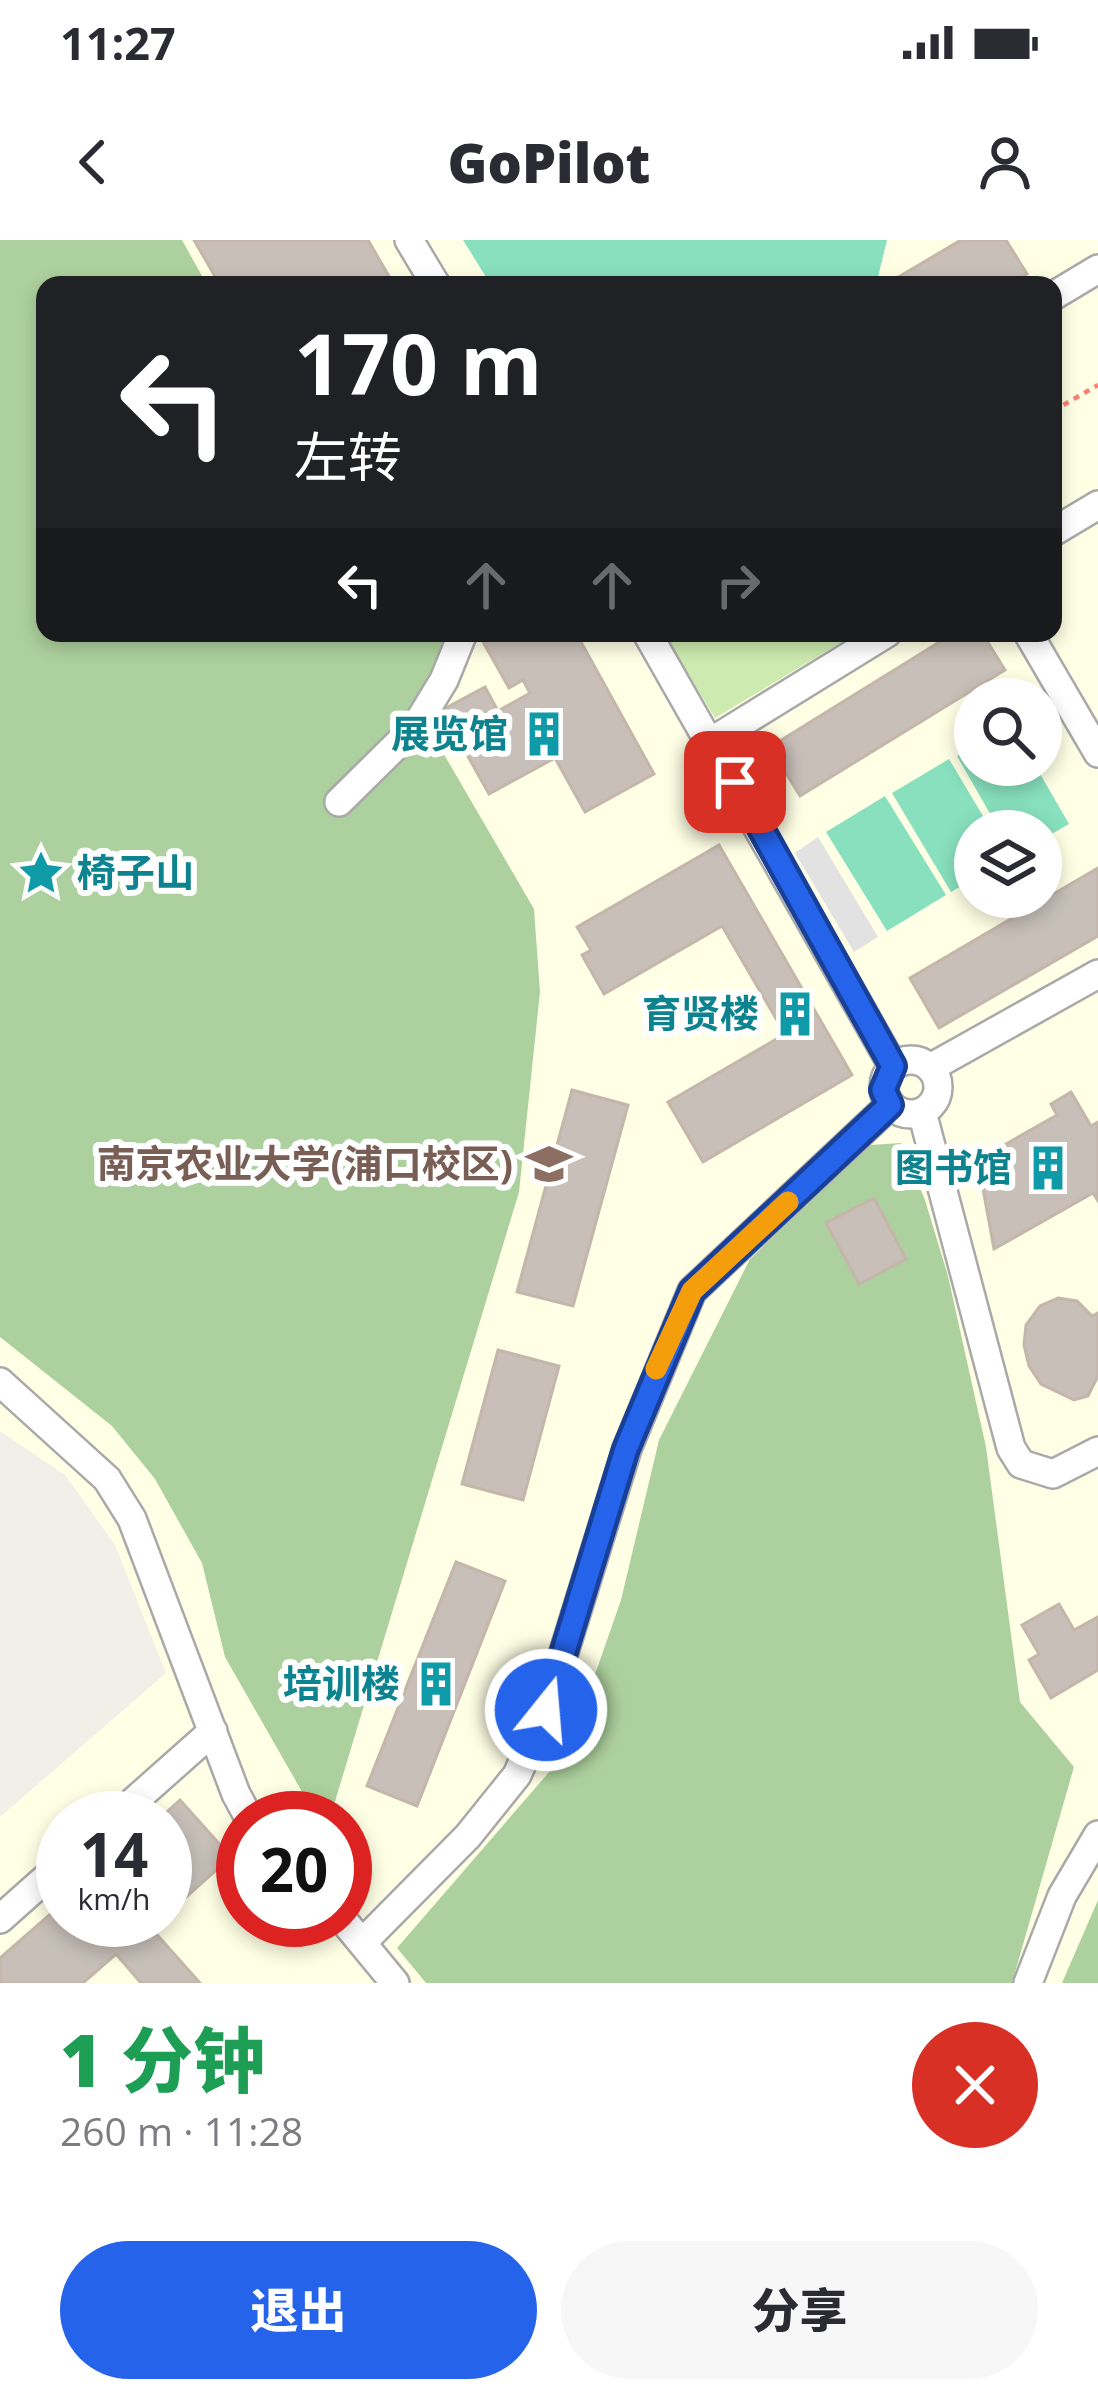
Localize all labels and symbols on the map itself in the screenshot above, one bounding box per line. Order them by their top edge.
place label: 展览馆 [391,706,508,759]
building icon: 展览馆 [519,709,569,759]
pin [684,731,786,833]
place label: 椅子山 [77,845,194,898]
place icon: 椅子山 [16,848,66,898]
place label: 育贤楼 [642,986,759,1039]
building icon: 育贤楼 [770,989,820,1039]
place label: 南京农业大学(浦口校区) [97,1136,513,1189]
school or university icon: 南京农业大学(浦口校区) [524,1139,574,1189]
place label: 图书馆 [895,1140,1012,1193]
building icon: 图书馆 [1023,1143,1073,1193]
position arrow [483,1647,609,1773]
place label: 培训楼 [283,1656,400,1709]
building icon: 培训楼 [411,1659,461,1709]
speed limit sign: 20 [216,1791,372,1947]

